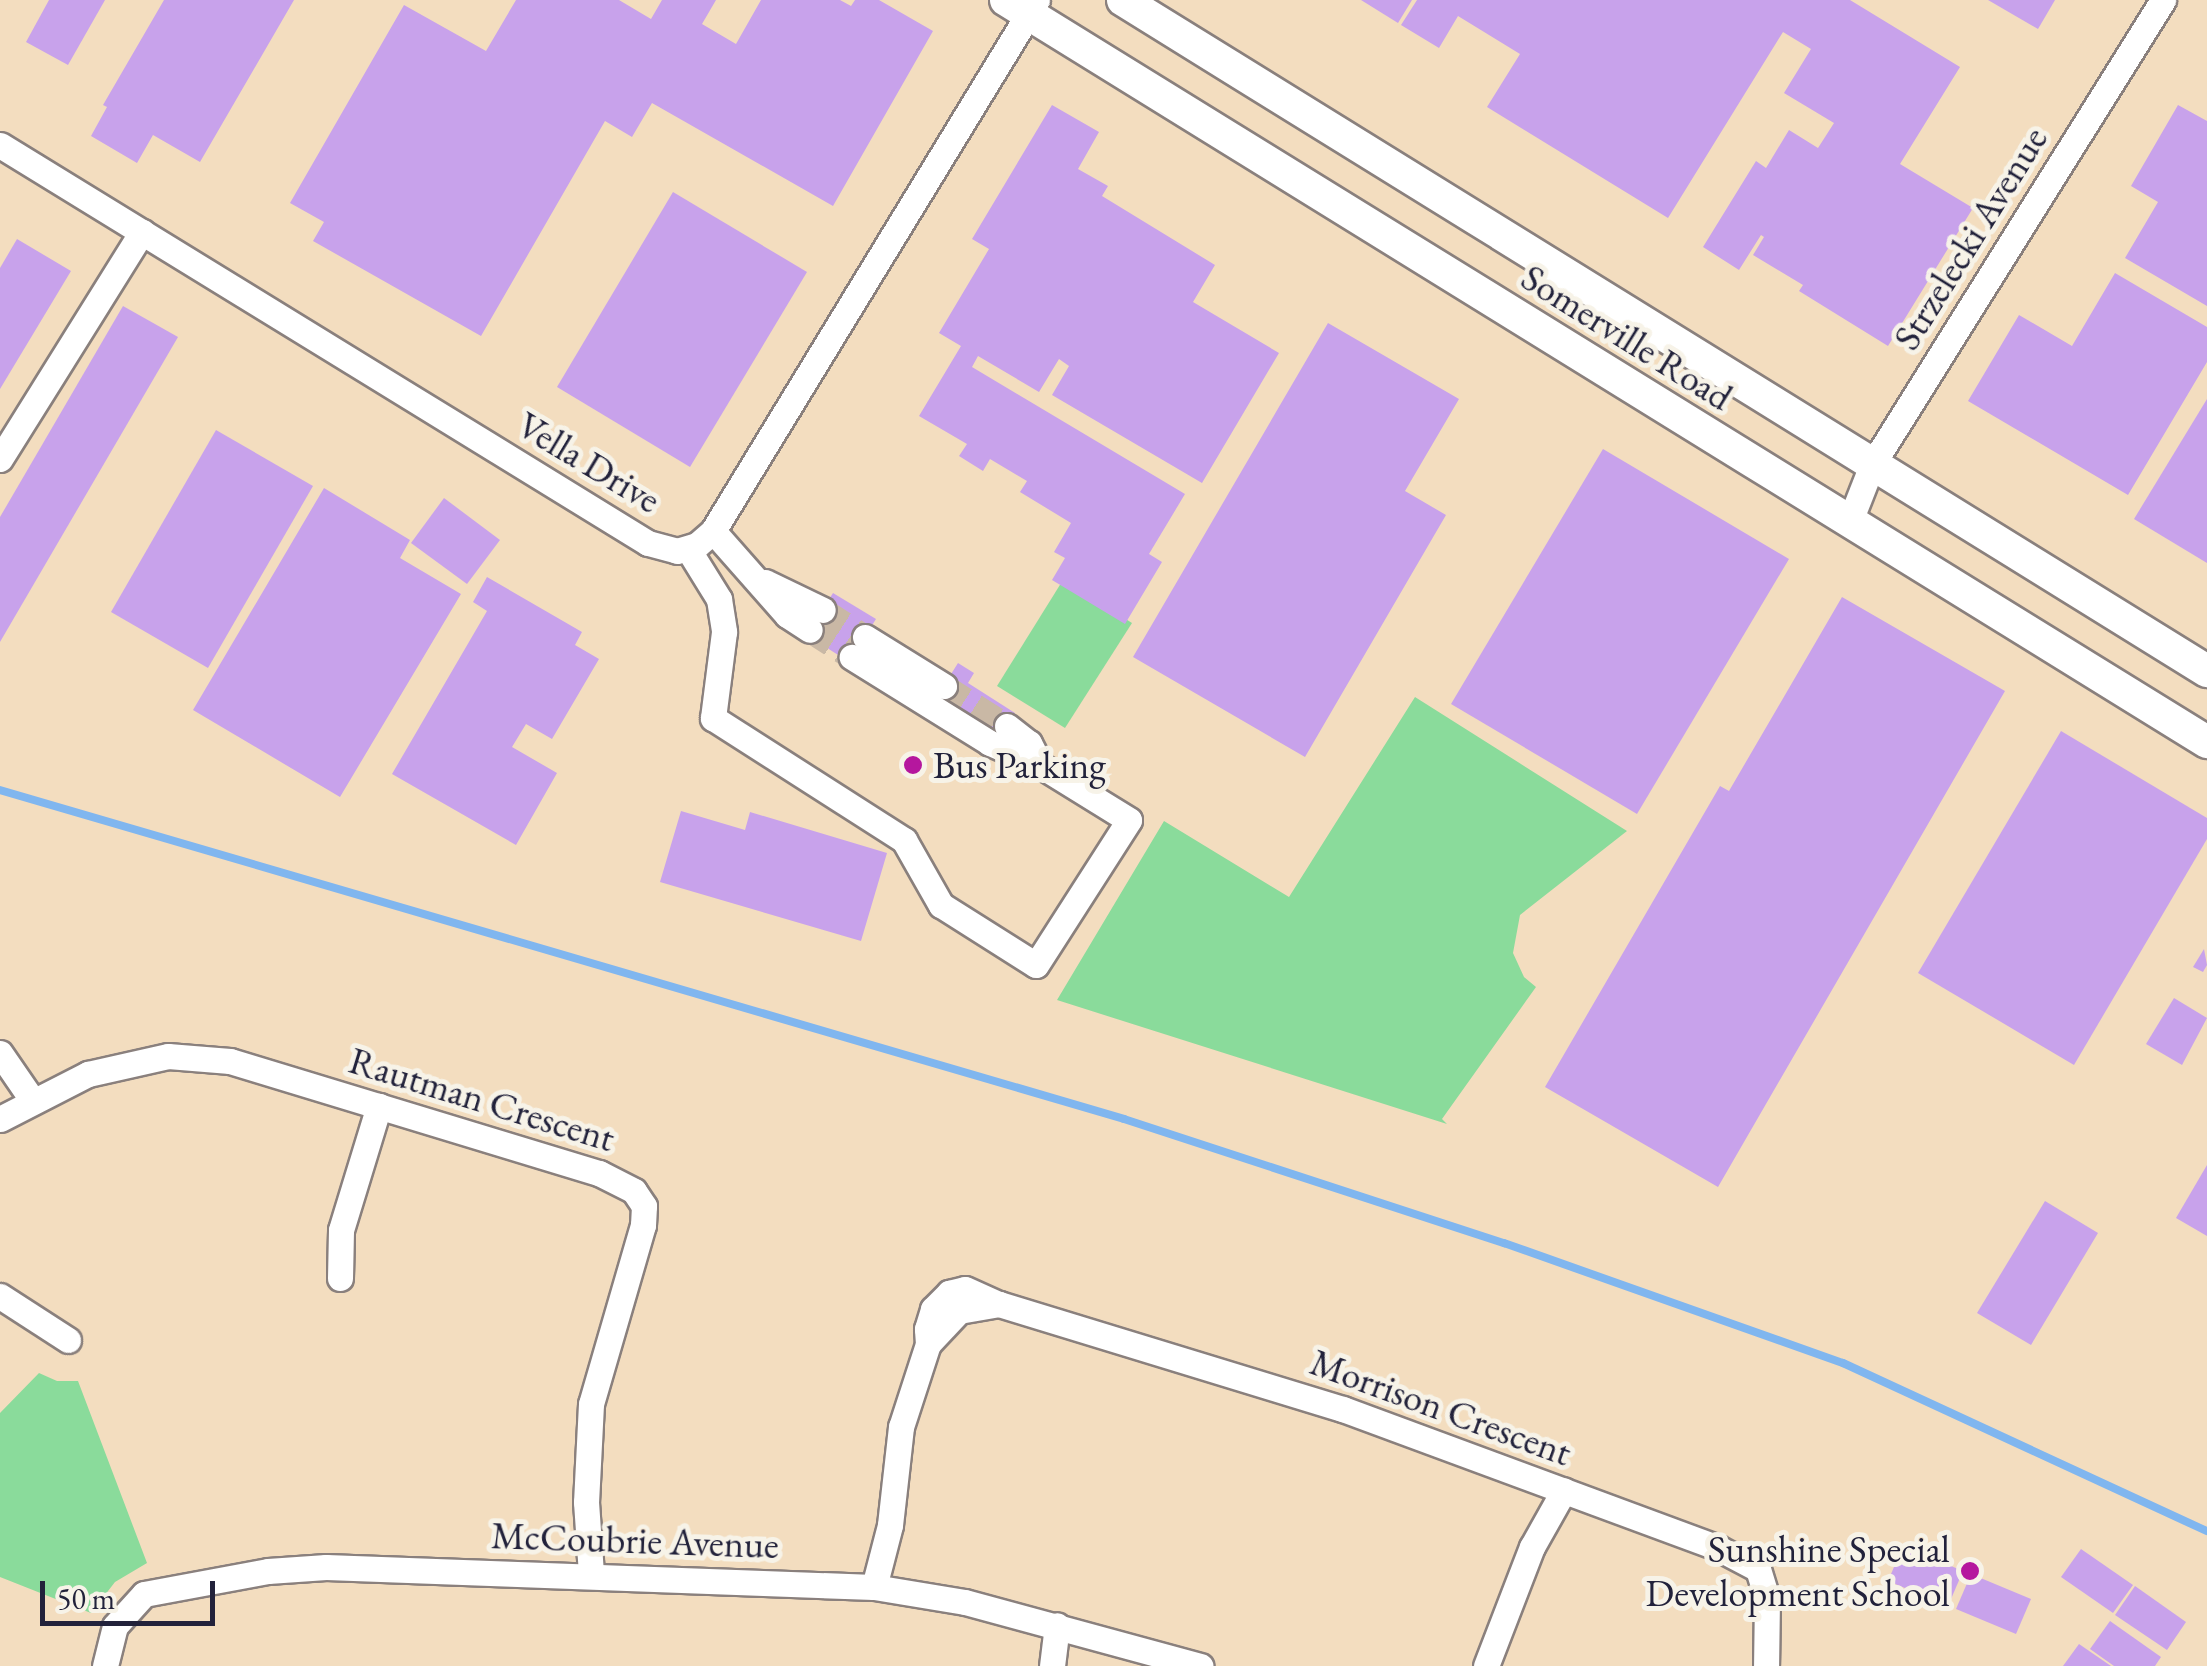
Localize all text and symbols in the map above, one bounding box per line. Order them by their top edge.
street label: Strzelecki Avenue [1883,118,2057,358]
street label: Somerville Road [1513,254,1741,420]
street label: Vella Drive [509,402,669,522]
place label: Bus Parking [933,742,1106,788]
marker: Bus Parking [902,754,924,776]
street label: Rautman Crescent [344,1037,620,1161]
street label: Morrison Crescent [1304,1339,1578,1475]
street label: McCoubrie Avenue [490,1512,780,1568]
place label: Sunshine Special Development School [1646,1526,1950,1616]
marker: Sunshine Special Development School [1959,1560,1981,1582]
scale bar [45,1561,220,1623]
text: 50 m [57,1579,115,1618]

